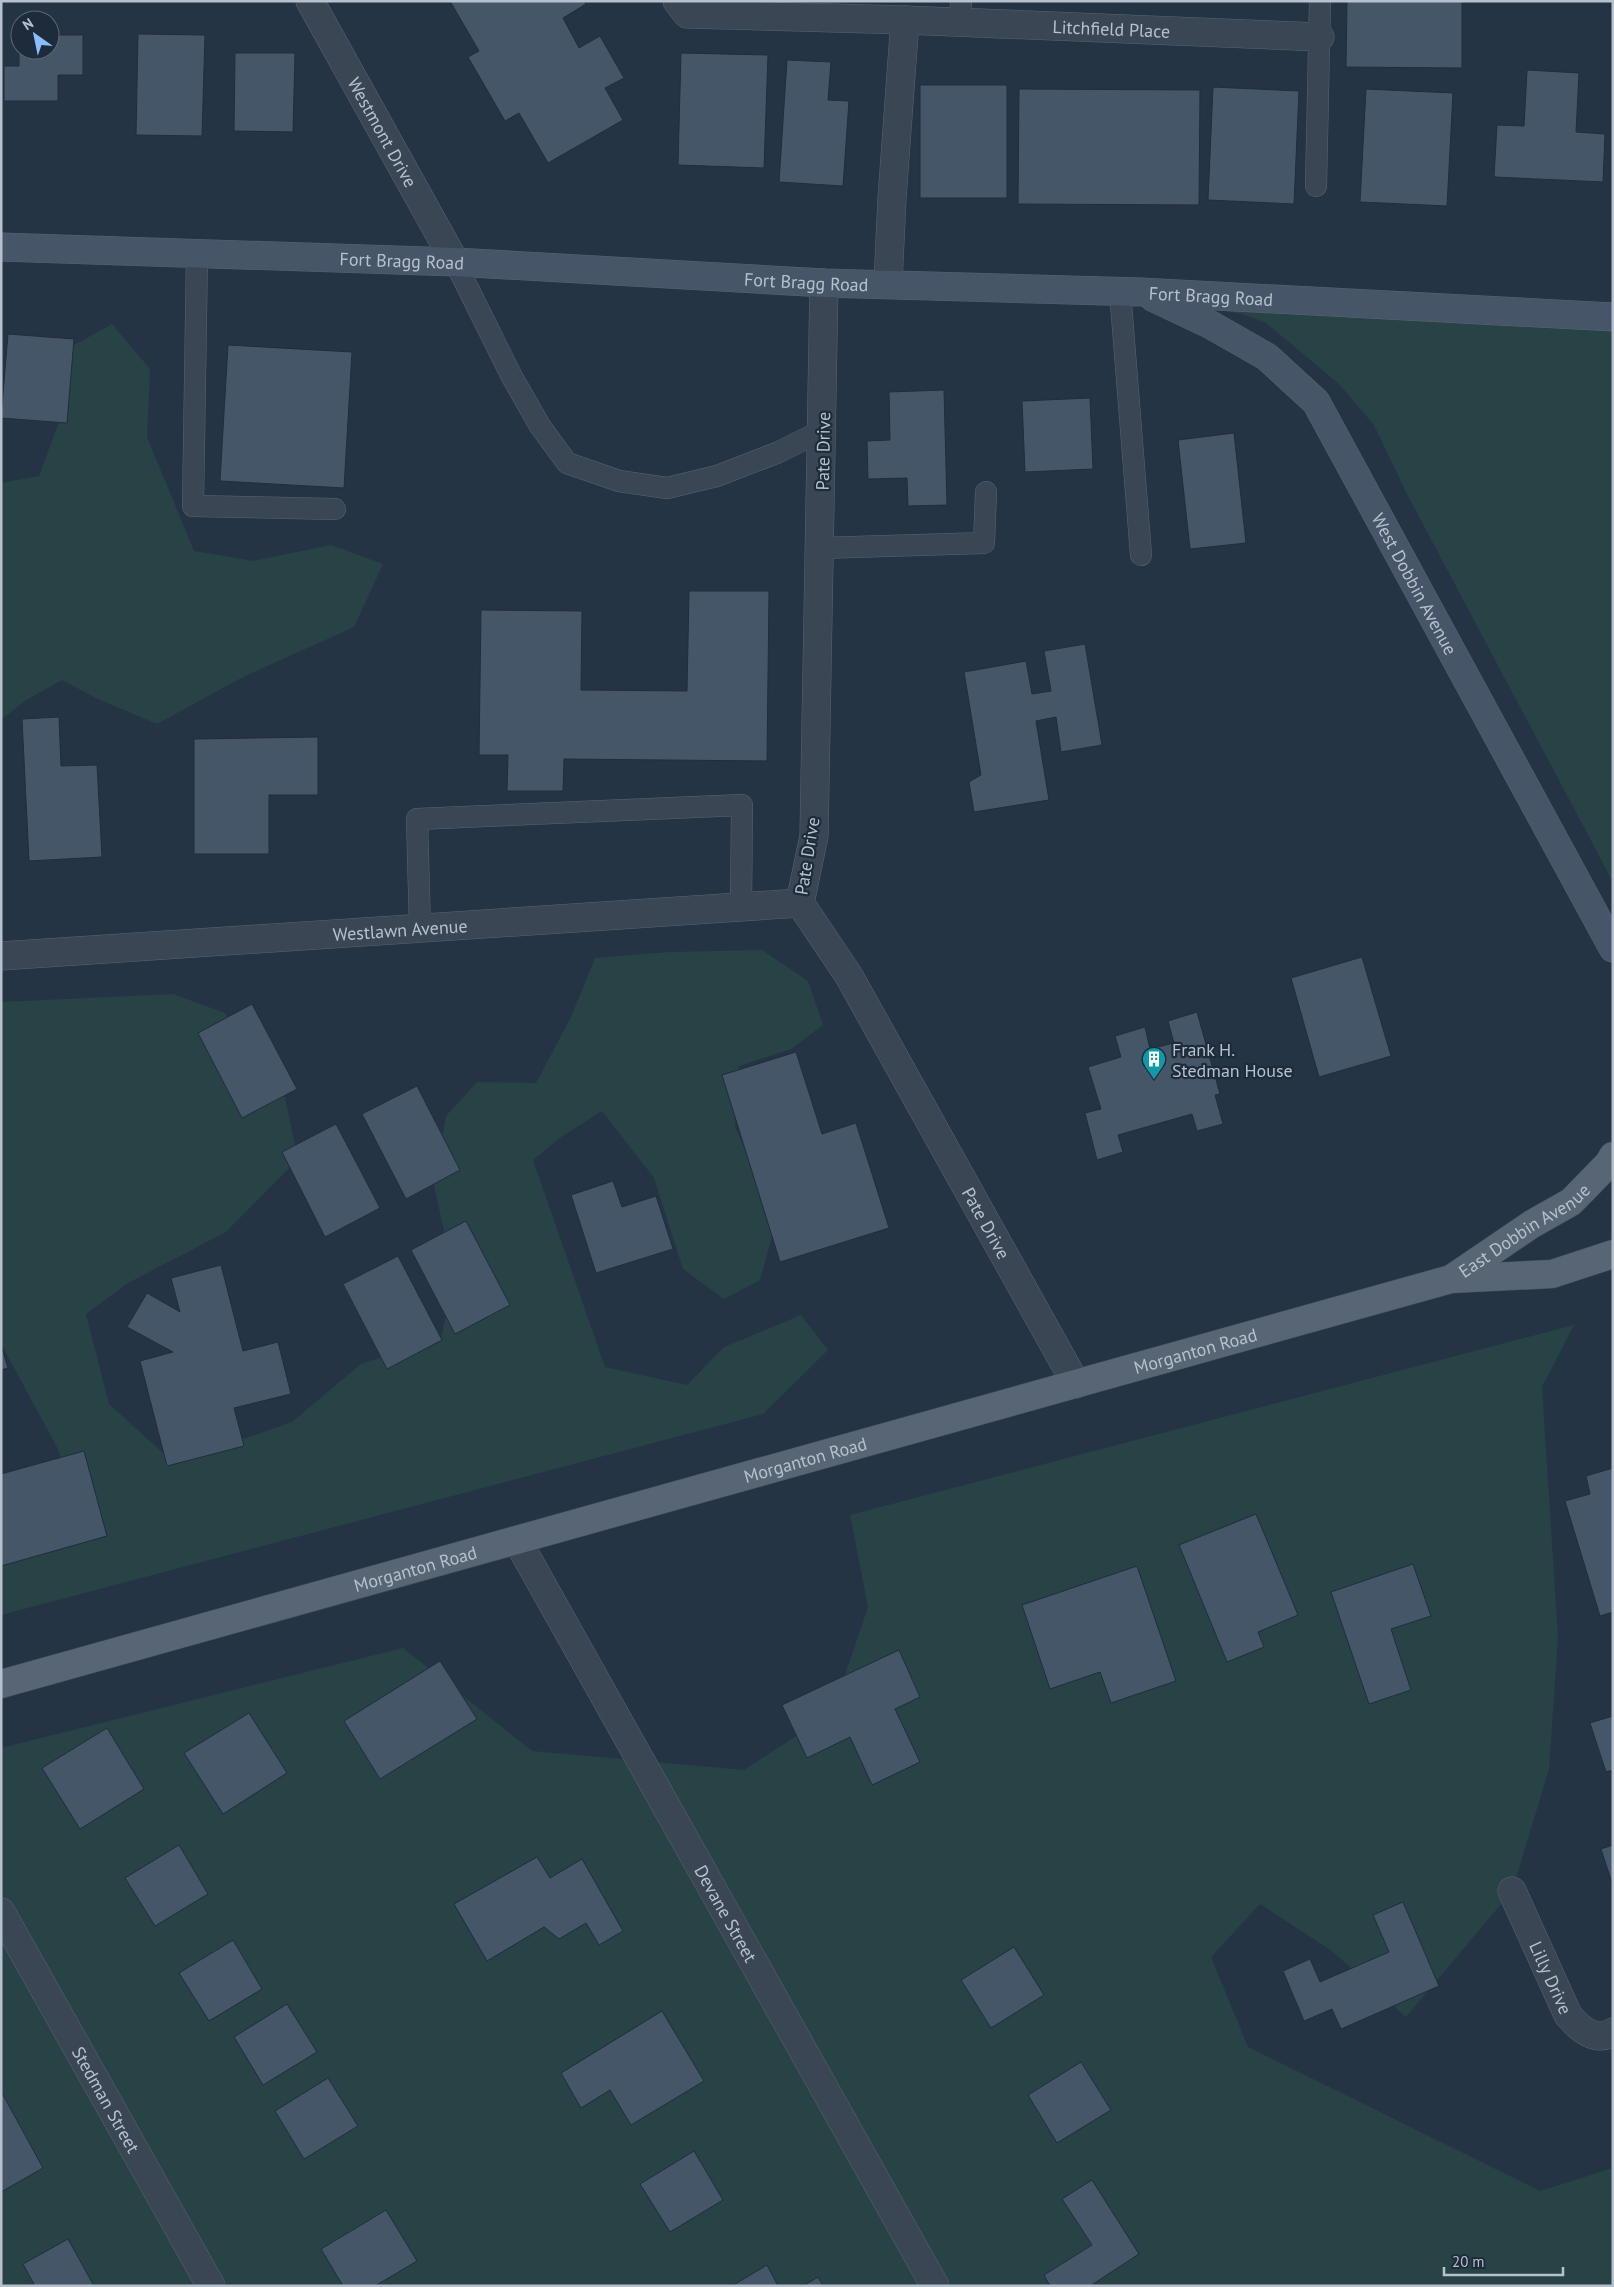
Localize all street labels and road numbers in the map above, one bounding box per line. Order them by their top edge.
street label: Litchfield Place [1052,15,1171,42]
street label: Westmont Drive [343,73,423,191]
street label: Fort Bragg Road [339,247,465,274]
street label: Fort Bragg Road [743,267,869,296]
street label: Fort Bragg Road [1148,281,1274,310]
street label: Pate Drive [811,412,835,490]
street label: West Dobbin Avenue [1367,509,1463,659]
street label: Pate Drive [789,815,825,897]
street label: Westlawn Avenue [332,914,468,945]
street label: East Dobbin Avenue [1454,1178,1595,1282]
street label: Pate Drive [957,1183,1016,1263]
street label: Morganton Road [1131,1322,1259,1379]
street label: Morganton Road [741,1431,869,1488]
street label: Morganton Road [351,1540,479,1596]
street label: Devane Street [690,1861,763,1966]
street label: Lilly Drive [1525,1937,1578,2018]
street label: Stedman Street [67,2042,145,2157]

